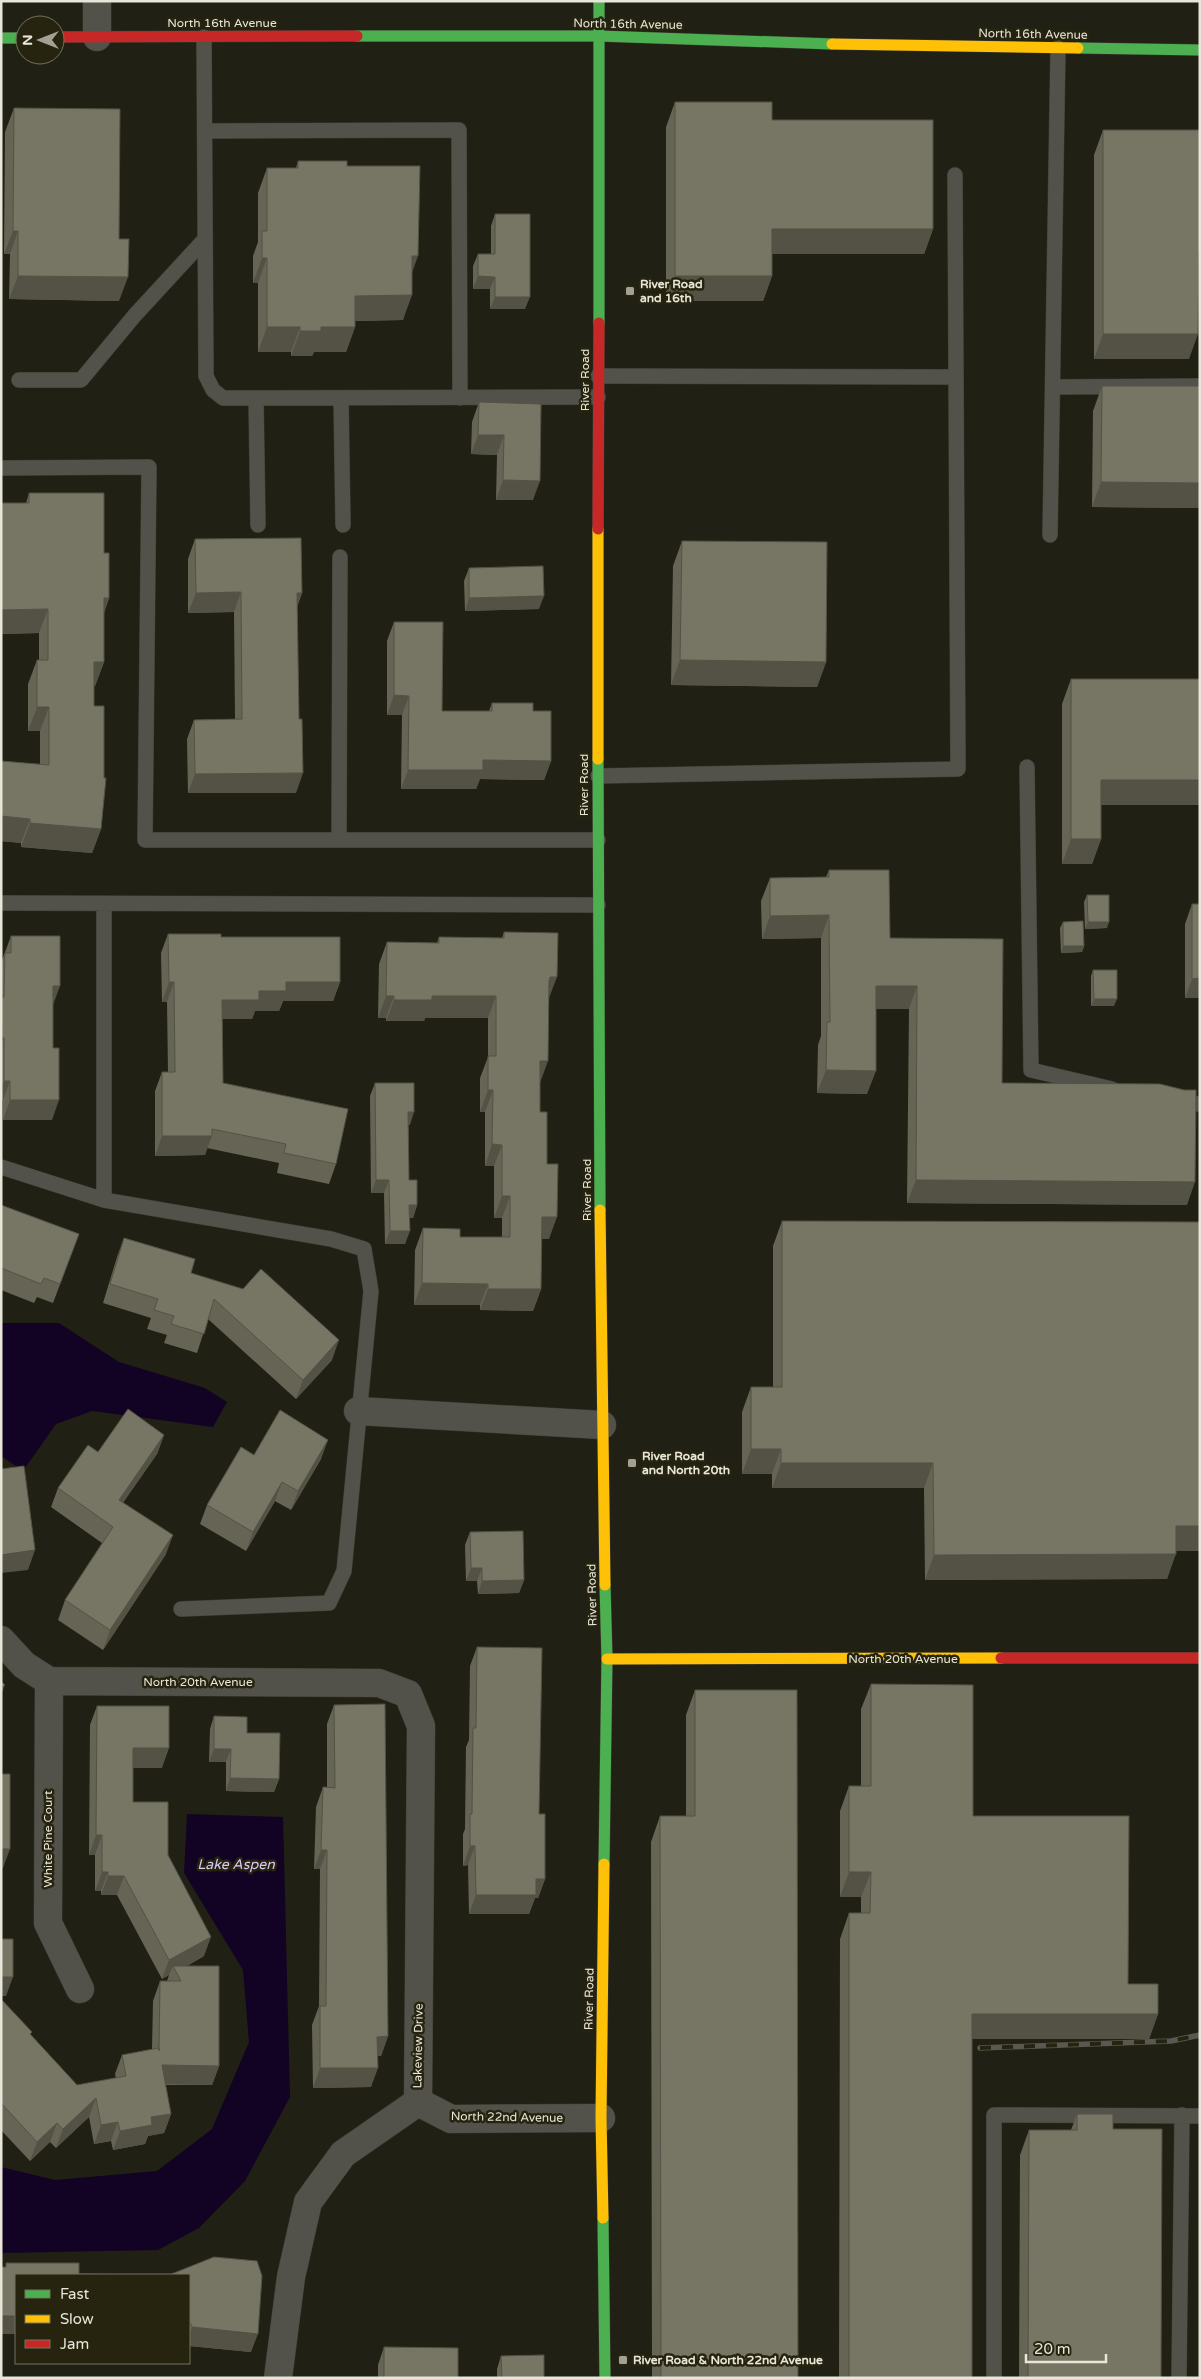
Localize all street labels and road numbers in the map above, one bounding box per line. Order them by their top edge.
street label: North 16th Avenue [167,16,277,30]
street label: North 16th Avenue [573,16,683,32]
street label: North 16th Avenue [978,26,1088,42]
street label: River Road [578,349,592,411]
street label: River Road [577,754,591,816]
street label: River Road [580,1159,594,1221]
street label: River Road [584,1564,600,1626]
street label: North 20th Avenue [848,1652,958,1666]
street label: North 20th Avenue [143,1675,253,1689]
street label: White Pine Court [41,1790,55,1887]
street label: River Road [581,1968,597,2030]
street label: Lakeview Drive [410,2003,426,2089]
street label: North 22nd Avenue [451,2109,564,2125]

